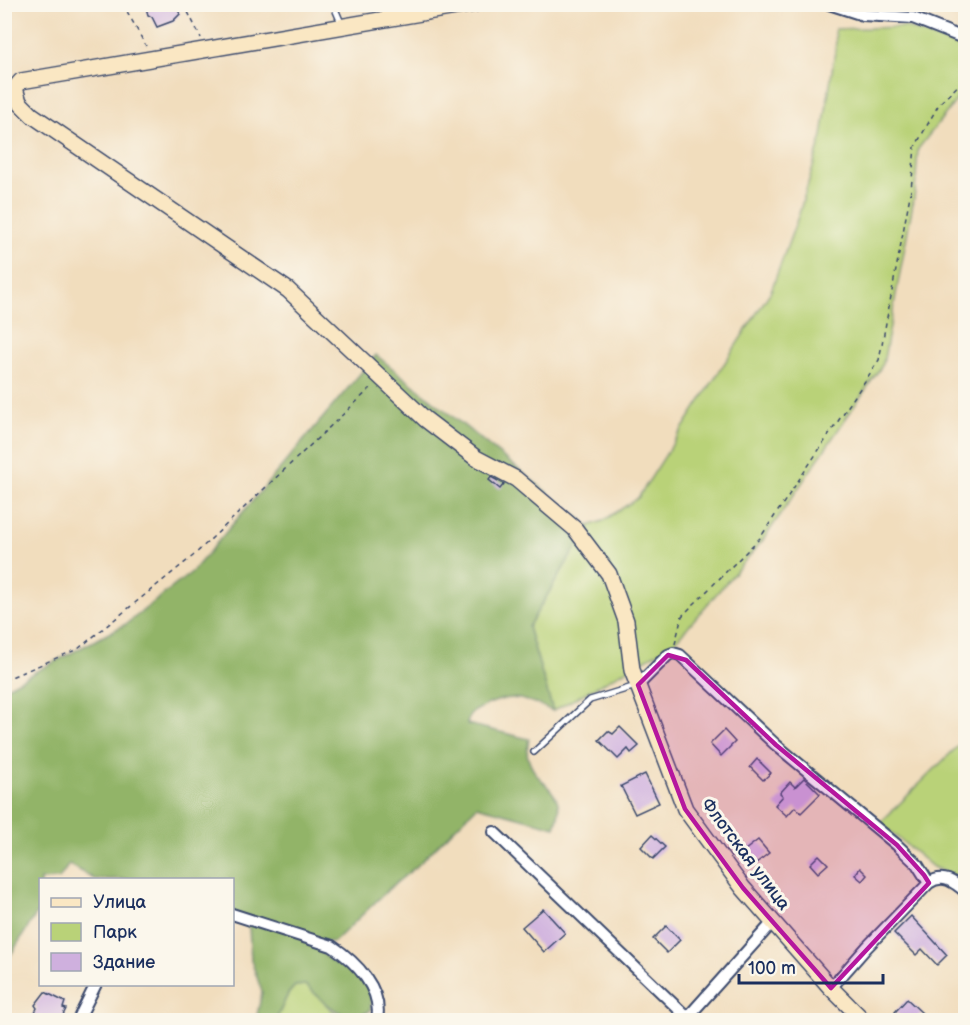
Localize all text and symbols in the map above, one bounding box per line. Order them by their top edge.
street label: Флотская улица [697,794,795,915]
legend [39,878,234,986]
text: Улица [93,892,147,913]
text: Парк [93,922,137,943]
scale bar [739,947,883,985]
text: Здание [93,952,155,973]
text: 100 m [748,958,796,979]

